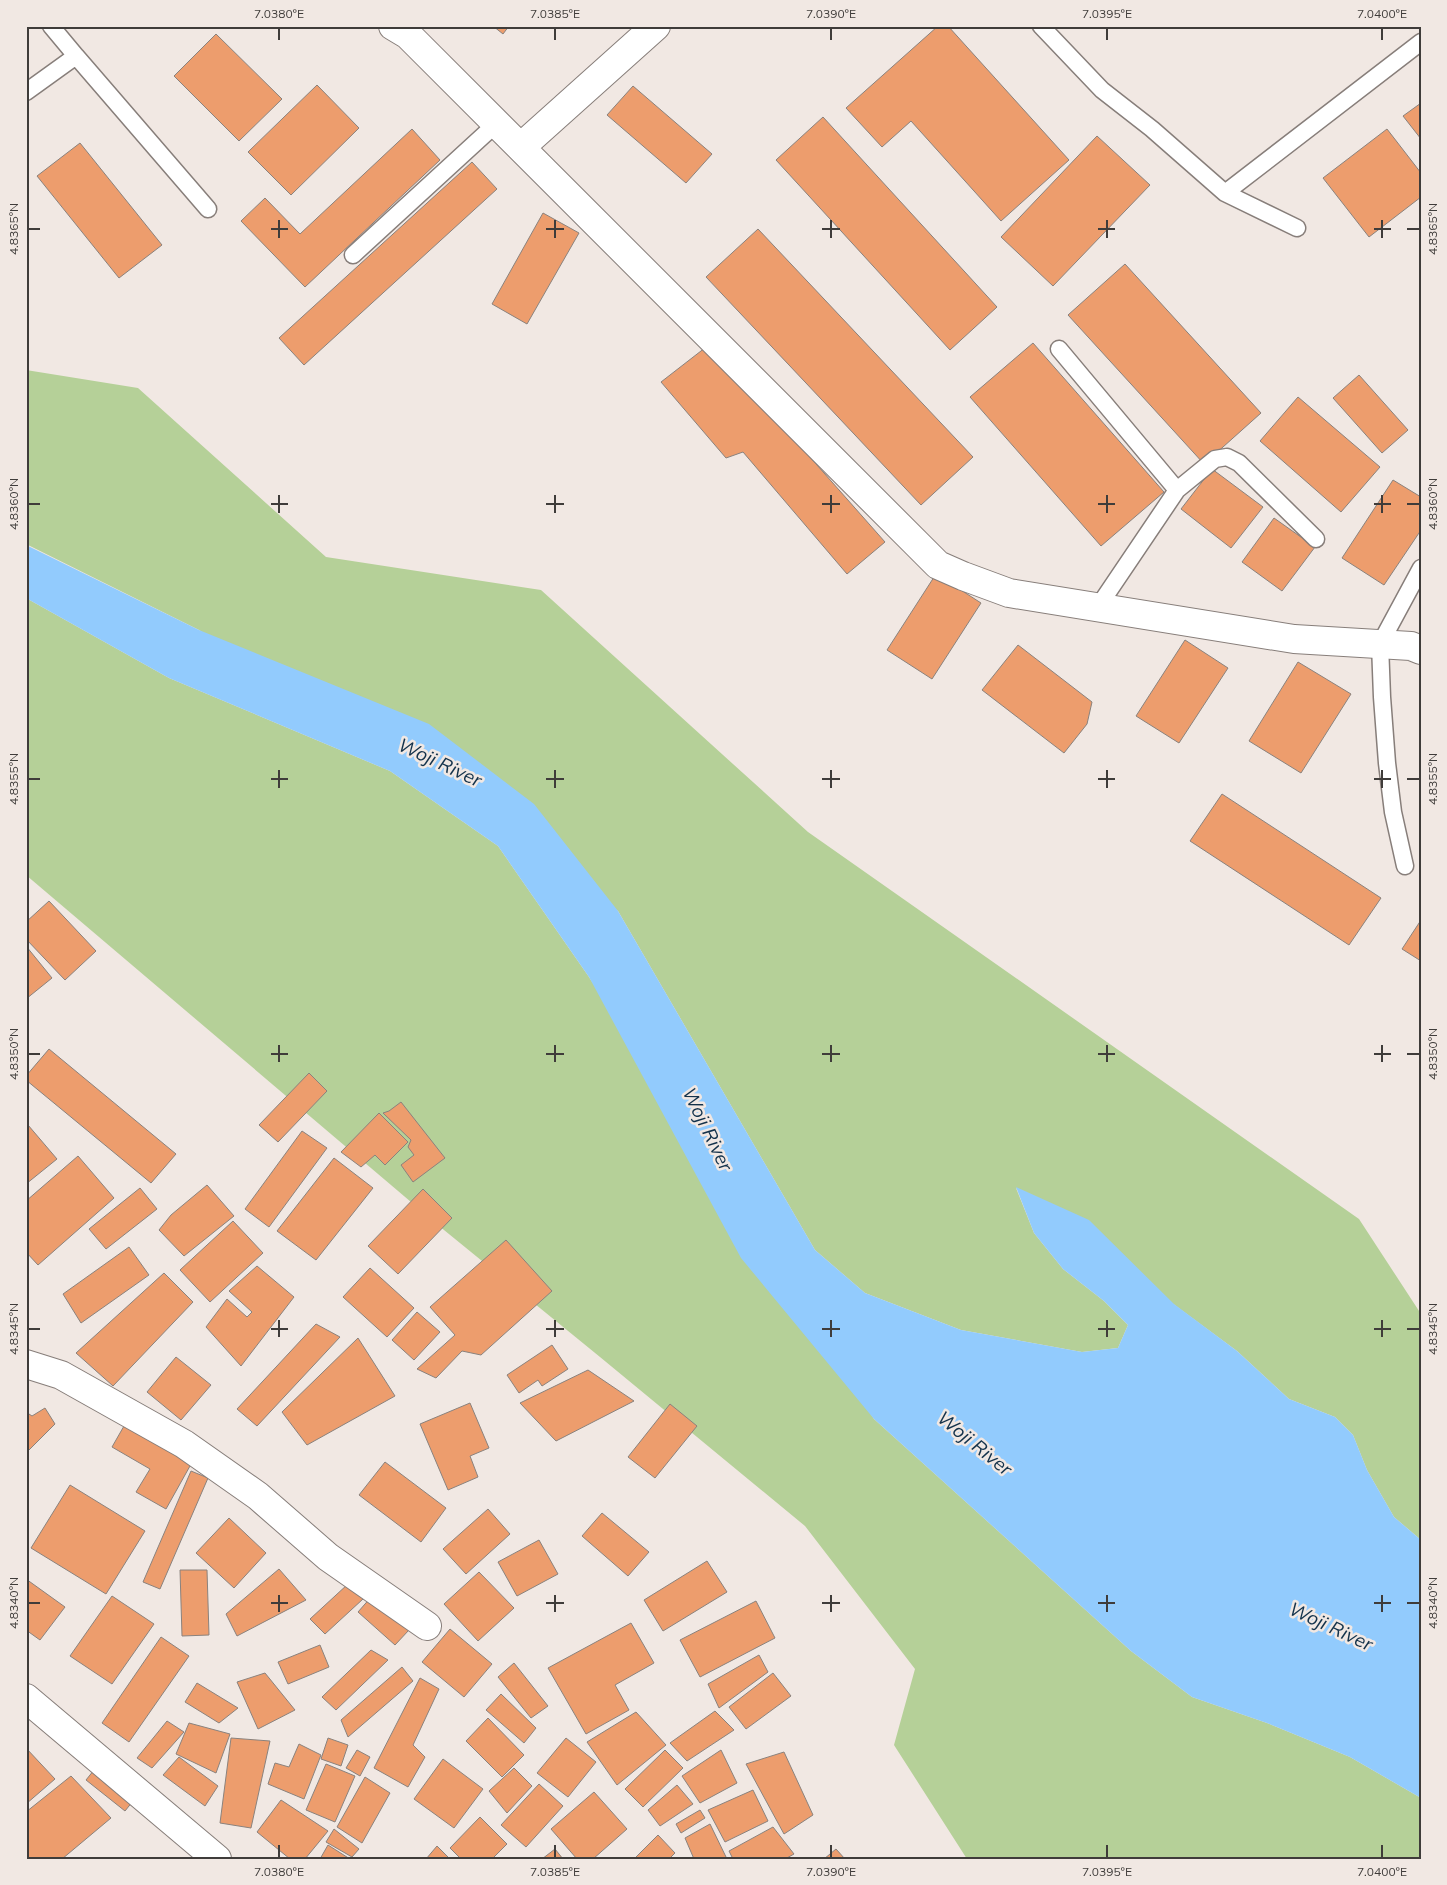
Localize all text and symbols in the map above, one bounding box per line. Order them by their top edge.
text: 7.0380°E [254,6,304,21]
text: 7.0385°E [530,6,580,21]
text: 7.0390°E [806,6,856,21]
text: 7.0395°E [1082,6,1132,21]
text: 7.0400°E [1357,6,1407,21]
text: 4.8365°N [6,203,21,255]
text: 4.8365°N [1425,203,1440,255]
text: 4.8360°N [6,478,21,530]
text: 4.8360°N [1425,478,1440,530]
water label: Woji River [394,732,487,792]
text: 4.8355°N [6,753,21,805]
text: 4.8355°N [1425,753,1440,805]
text: 4.8350°N [6,1028,21,1080]
text: 4.8350°N [1425,1028,1440,1080]
water label: Woji River [678,1083,739,1176]
text: 4.8345°N [6,1303,21,1355]
text: 4.8345°N [1425,1303,1440,1355]
water label: Woji River [933,1405,1018,1481]
text: 4.8340°N [6,1577,21,1629]
text: 4.8340°N [1425,1577,1440,1629]
water label: Woji River [1285,1596,1378,1656]
text: 7.0380°E [254,1864,304,1879]
text: 7.0385°E [530,1864,580,1879]
text: 7.0390°E [806,1864,856,1879]
text: 7.0395°E [1082,1864,1132,1879]
text: 7.0400°E [1357,1864,1407,1879]

